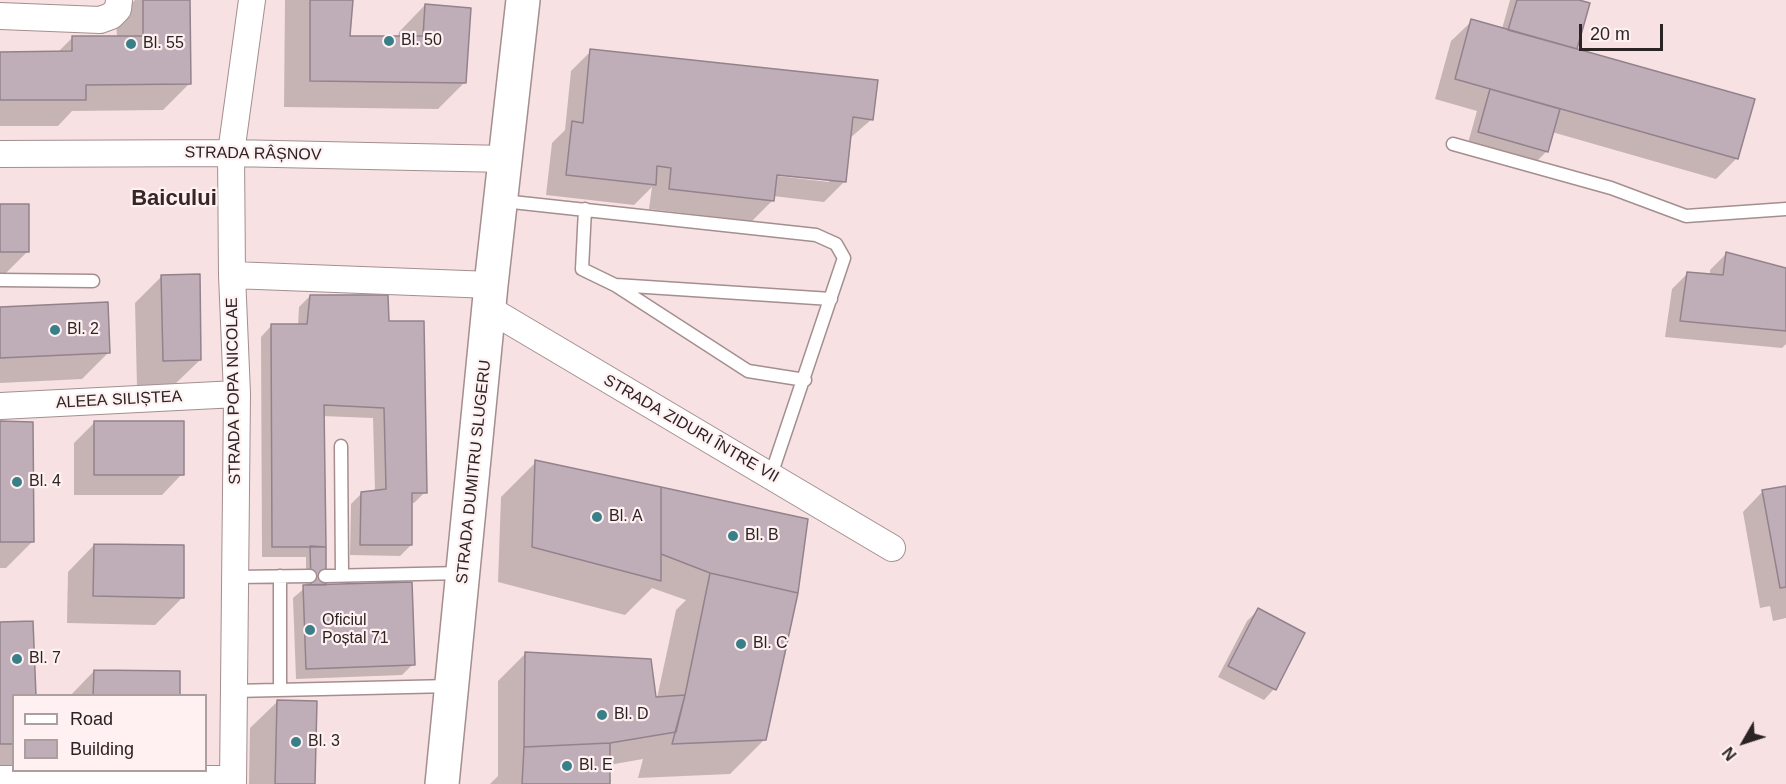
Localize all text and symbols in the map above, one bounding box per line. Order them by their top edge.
scale bar [1582,12,1666,50]
text: 20 m [1590,24,1630,44]
place label: Bl. 50 [401,31,442,51]
place label: Bl. 55 [143,34,184,54]
marker: Bl. 50 [382,34,396,48]
marker: Bl. 55 [124,37,138,51]
street label: STRADA RÂȘNOV [184,143,322,165]
district label: Baicului [131,186,217,212]
street label: STRADA POPA NICOLAE [223,297,245,485]
place label: Bl. 2 [67,320,99,340]
marker: Bl. 2 [48,323,62,337]
street label: STRADA DUMITRU SLUGERU [453,359,495,585]
street label: STRADA ZIDURI ÎNTRE VII [600,371,782,487]
street label: ALEEA SILIȘTEA [55,387,183,413]
place label: Bl. 4 [29,472,61,492]
marker: Bl. 4 [10,475,24,489]
place label: Bl. A [609,507,643,527]
marker: Bl. A [590,510,604,524]
place label: Bl. B [745,526,779,546]
marker: Bl. B [726,529,740,543]
place label: Oficiul Poștal 71 [322,611,389,649]
marker: Oficiul Poștal 71 [303,623,317,637]
place label: Bl. C [753,634,788,654]
marker: Bl. C [734,637,748,651]
place label: Bl. 7 [29,649,61,669]
marker: Bl. 7 [10,652,24,666]
legend [12,694,207,772]
place label: Bl. D [614,705,649,725]
marker: Bl. D [595,708,609,722]
text: Road [70,709,113,729]
north arrow [1714,712,1774,772]
place label: Bl. 3 [308,732,340,752]
marker: Bl. 3 [289,735,303,749]
text: Building [70,739,134,759]
text: N [1719,744,1740,763]
place label: Bl. E [579,756,613,776]
marker: Bl. E [560,759,574,773]

